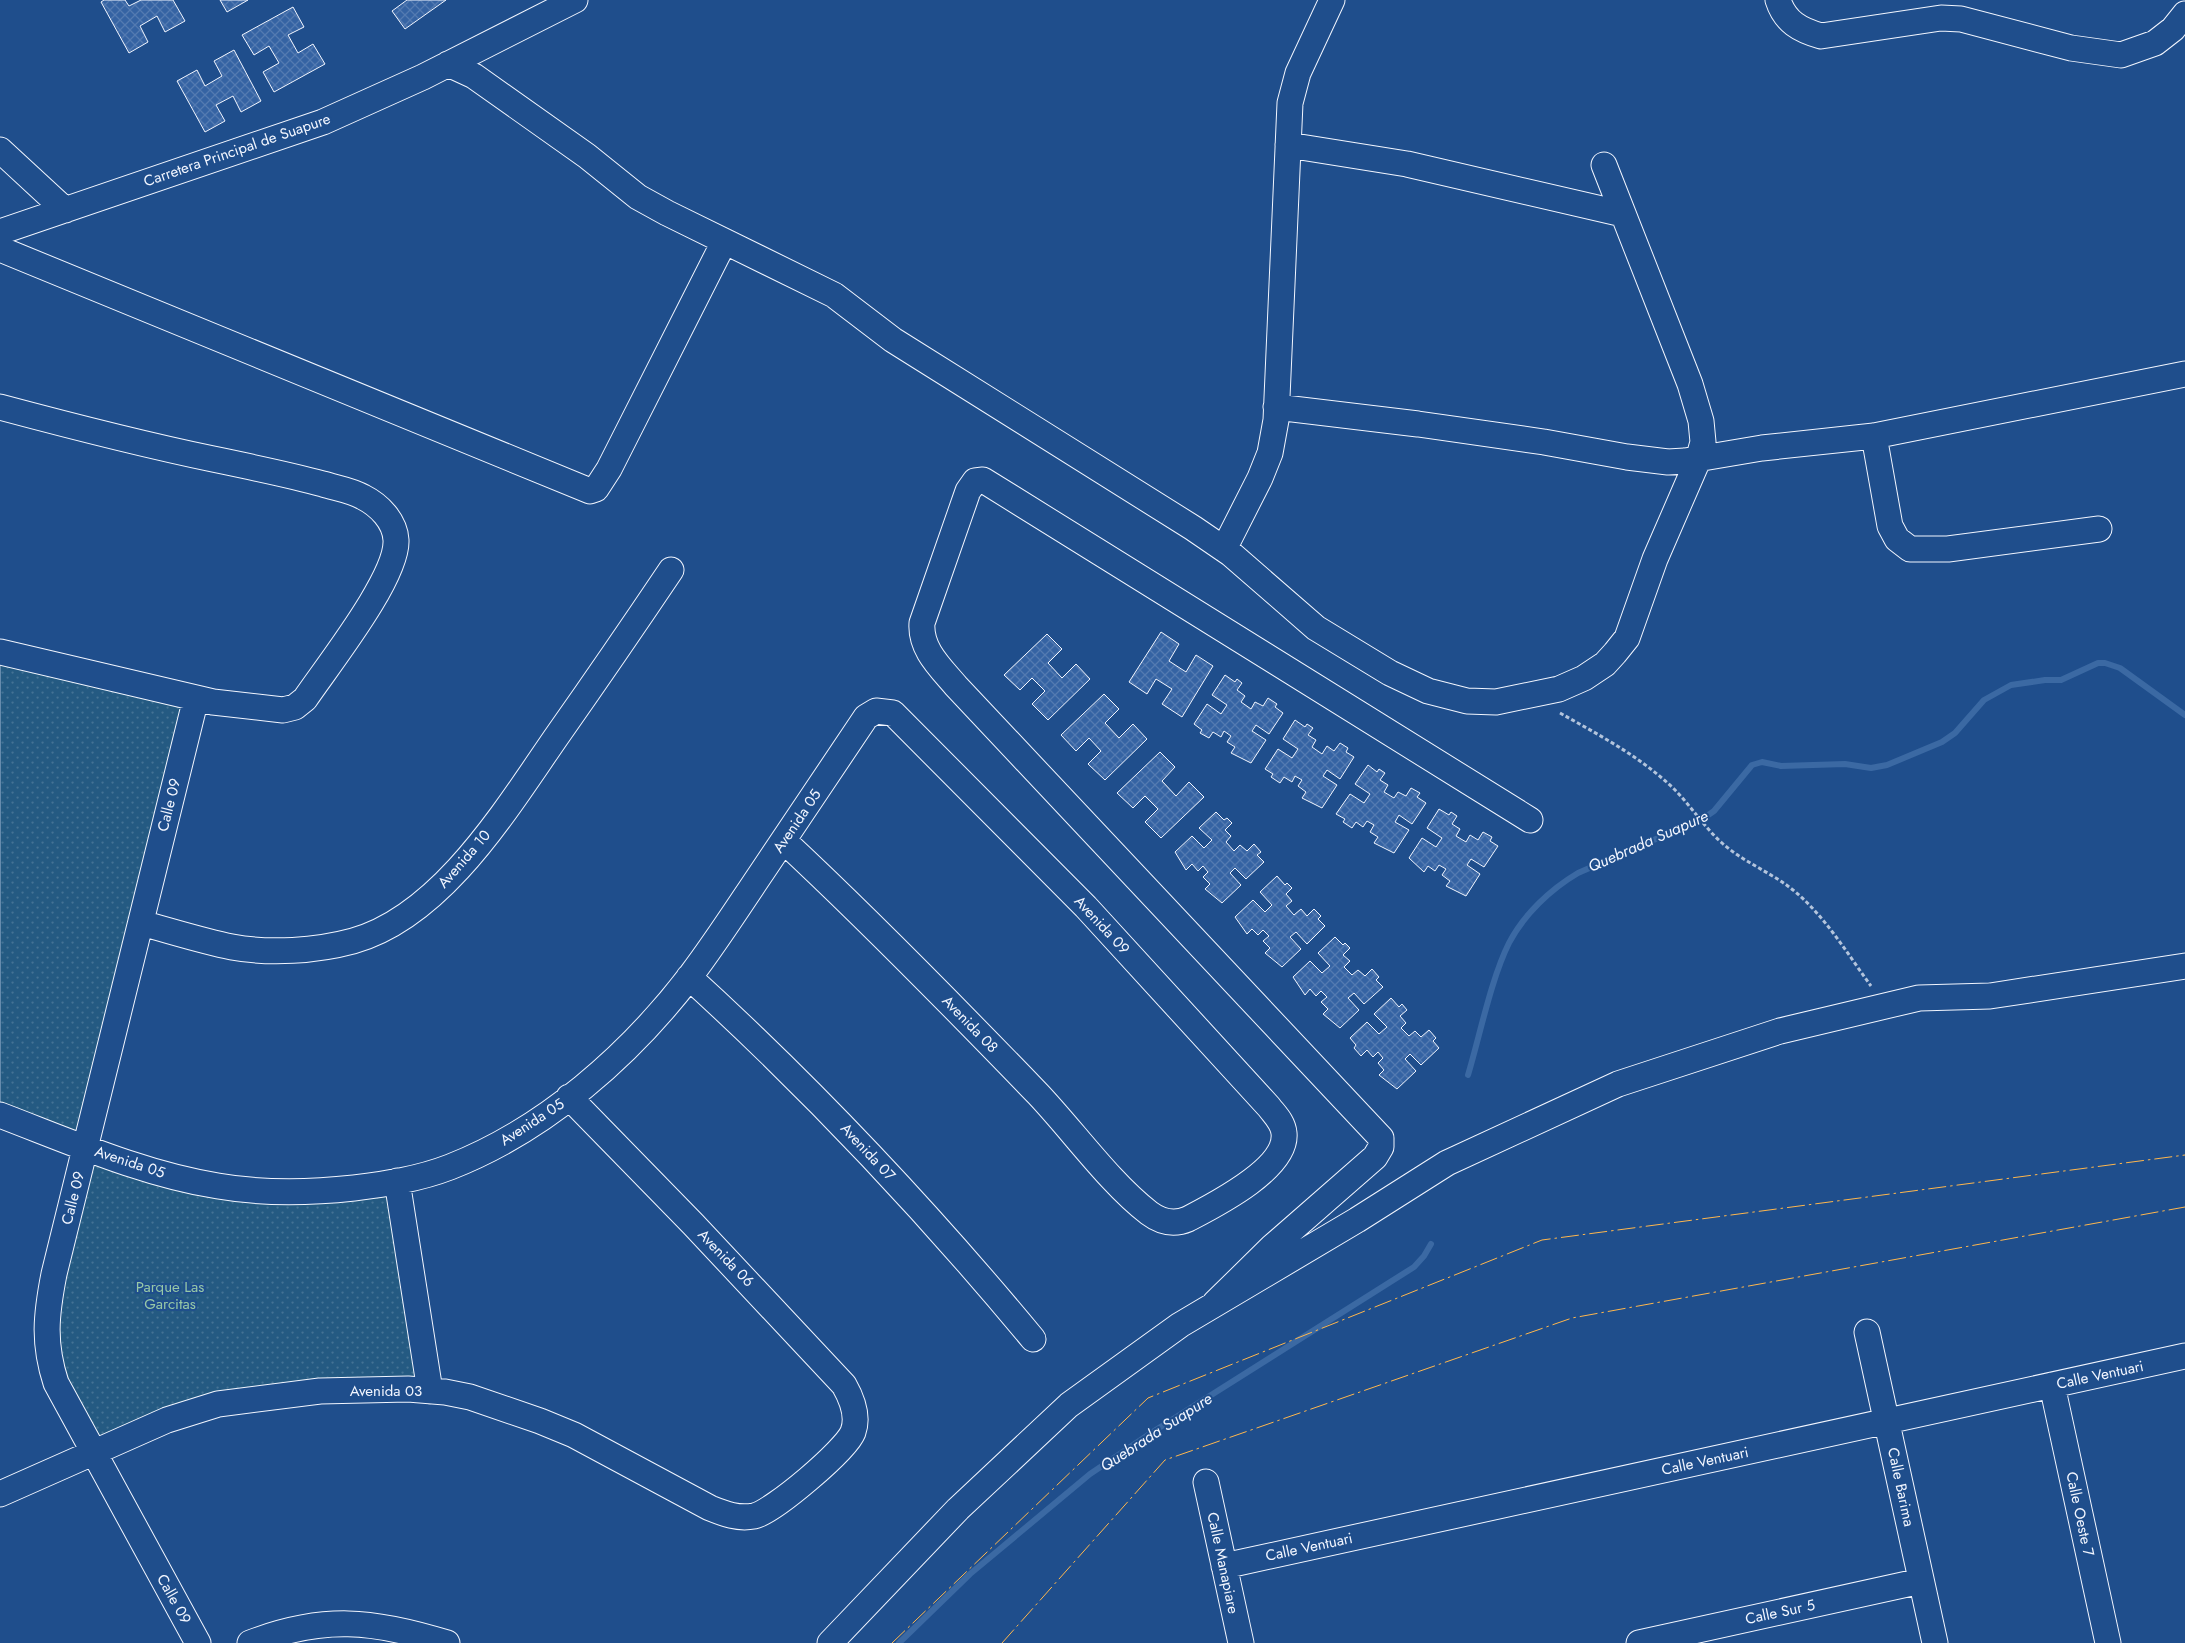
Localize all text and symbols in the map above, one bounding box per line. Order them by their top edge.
street label: Carretera Principal de Suapure [141,108,334,192]
street label: Calle 09 [152,776,186,834]
street label: Avenida 05 [768,785,826,857]
water label: Quebrada Suapure [1584,804,1712,878]
street label: Avenida 10 [432,825,496,893]
street label: Avenida 09 [1069,891,1135,959]
street label: Avenida 08 [937,990,1003,1058]
street label: Avenida 05 [495,1093,569,1151]
street label: Avenida 07 [835,1118,901,1186]
street label: Avenida 05 [92,1140,168,1184]
street label: Calle 09 [56,1169,90,1227]
street label: Avenida 06 [693,1224,759,1292]
park label: Parque Las Garcitas [136,1276,204,1315]
street label: Calle Ventuari [2054,1355,2146,1395]
street label: Avenida 03 [350,1380,422,1402]
water label: Quebrada Suapure [1095,1387,1217,1477]
street label: Calle Ventuari [1659,1441,1751,1481]
street label: Calle Barima [1882,1446,1920,1528]
street label: Calle Oeste 7 [2060,1470,2100,1558]
street label: Calle Manapiare [1201,1510,1245,1616]
street label: Calle Ventuari [1263,1527,1355,1567]
street label: Calle 09 [151,1570,197,1628]
street label: Calle Sur 5 [1743,1594,1817,1630]

